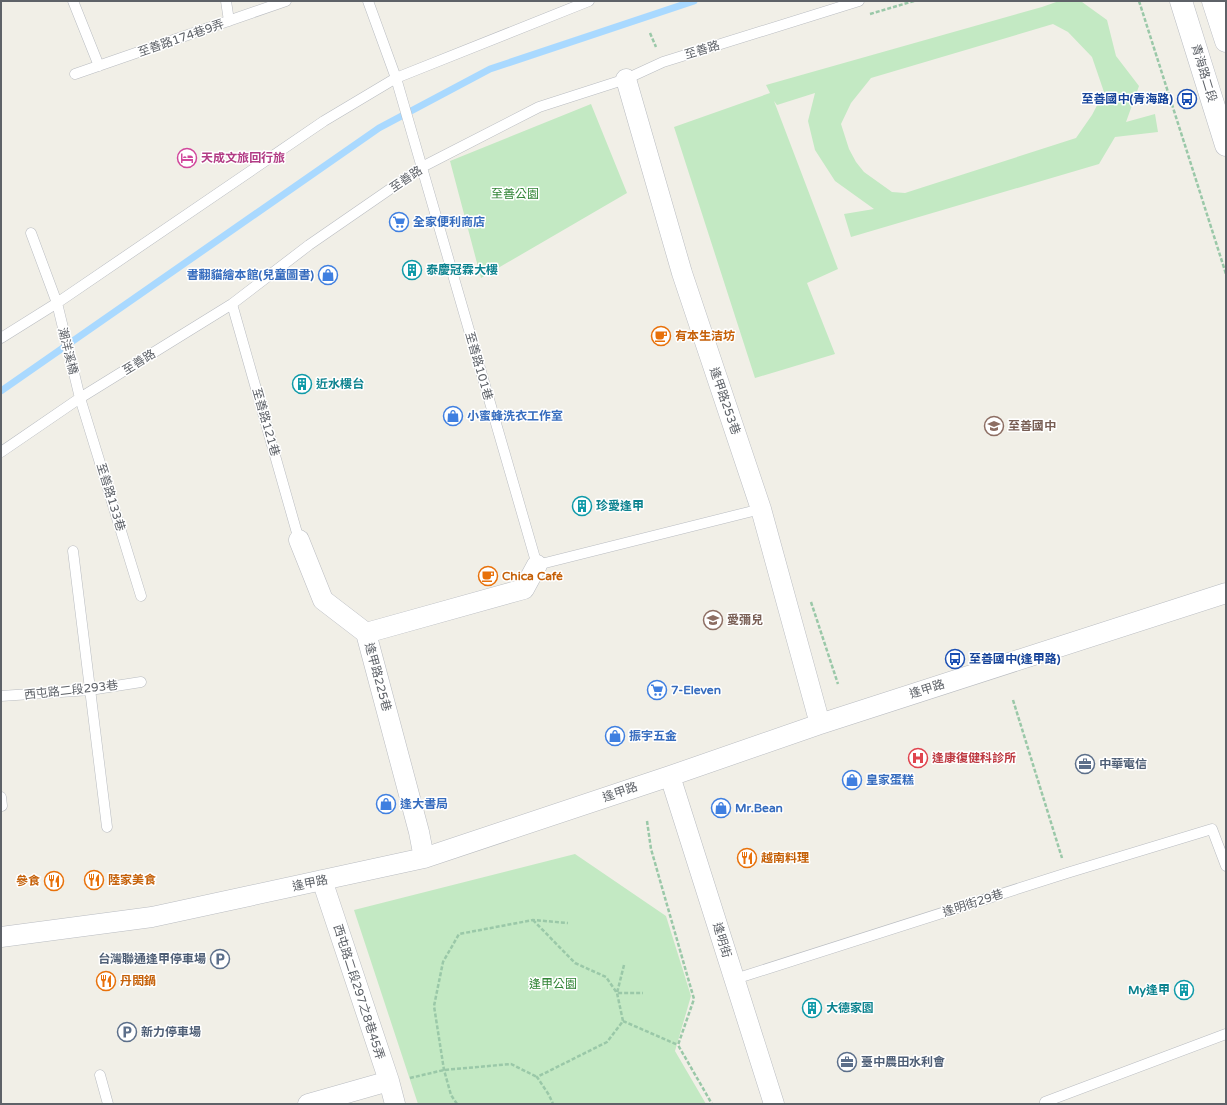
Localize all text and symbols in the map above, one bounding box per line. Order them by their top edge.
street label: 至善路174巷9弄 [136,17,226,59]
street label: 至善路 [683,38,721,62]
street label: 青海路二段 [1189,42,1219,104]
bus stop icon: 至善國中(青海路) [1176,88,1198,110]
place label: 至善國中(青海路) [1082,92,1173,106]
hotel icon: 天成文旅回行旅 [176,147,198,169]
place label: 天成文旅回行旅 [201,151,285,165]
street label: 至善路 [387,163,425,195]
park label: 至善公園 [491,187,539,201]
supermarket icon: 全家便利商店 [388,211,410,233]
place label: 全家便利商店 [413,215,485,229]
building icon: 泰慶冠霖大樓 [401,259,423,281]
place label: 泰慶冠霖大樓 [426,263,498,277]
shop icon: 書翻貓繪本館(兒童圖書) [317,264,339,286]
place label: 書翻貓繪本館(兒童圖書) [187,268,314,282]
cafe icon: 有本生洁坊 [650,325,672,347]
street label: 潮洋溪橋 [55,326,81,376]
place label: 有本生洁坊 [675,329,735,343]
street label: 至善路101巷 [463,330,495,402]
street label: 至善路 [120,347,158,377]
street label: 逢甲路253巷 [707,365,743,437]
building icon: 近水樓台 [291,373,313,395]
place label: 近水樓台 [316,377,364,391]
street label: 至善路121巷 [250,386,282,458]
shop icon: 小蜜蜂洗衣工作室 [442,405,464,427]
place label: 小蜜蜂洗衣工作室 [467,409,563,423]
school or university icon: 至善國中 [983,415,1005,437]
place label: 至善國中 [1008,419,1056,433]
street label: 至善路133巷 [94,461,128,533]
building icon: 珍愛逢甲 [571,495,593,517]
place label: 珍愛逢甲 [596,499,644,513]
cafe icon: Chica Café [477,565,499,587]
place label: Chica Café [502,569,563,583]
school or university icon: 愛彌兒 [702,609,724,631]
place label: 愛彌兒 [727,613,763,627]
street label: 逢甲路225巷 [362,641,394,713]
bus stop icon: 至善國中(逢甲路) [944,648,966,670]
place label: 至善國中(逢甲路) [969,652,1061,666]
street label: 逢甲路 [908,677,946,701]
street label: 西屯路二段293巷 [23,678,119,702]
supermarket icon: 7-Eleven [646,679,668,701]
place label: 7-Eleven [671,683,721,697]
shop icon: 振宇五金 [604,725,626,747]
place label: 振宇五金 [629,729,677,743]
hospital icon: 逢康復健科診所 [907,747,929,769]
place label: 逢康復健科診所 [932,751,1016,765]
office icon: 中華電信 [1074,753,1096,775]
place label: 中華電信 [1099,757,1147,771]
shop icon: 皇家蛋糕 [841,769,863,791]
place label: 皇家蛋糕 [866,773,914,787]
street label: 逢甲路 [601,780,639,804]
shop icon: 逢大書局 [375,793,397,815]
place label: 逢大書局 [400,797,448,811]
shop icon: Mr.Bean [710,797,732,819]
place label: Mr.Bean [735,801,783,815]
restaurant icon: 越南料理 [736,847,758,869]
place label: 越南料理 [761,851,809,865]
restaurant icon: 陸家美食 [83,869,105,891]
restaurant icon: 參食 [43,870,65,892]
street label: 逢甲路 [291,872,329,894]
place label: 陸家美食 [108,873,156,887]
place label: 參食 [16,874,40,888]
street label: 逢明街29巷 [941,887,1005,919]
street label: 逢明街 [710,921,734,959]
street label: 西屯路二段297之8巷45弄 [331,923,387,1061]
parking icon: 台灣聯通逢甲停車場 [209,948,231,970]
place label: 台灣聯通逢甲停車場 [98,952,206,966]
restaurant icon: 丹閎鍋 [95,970,117,992]
place label: 丹閎鍋 [120,974,156,988]
park label: 逢甲公園 [529,977,577,991]
building icon: My逢甲 [1173,979,1195,1001]
place label: My逢甲 [1128,983,1170,998]
building icon: 大德家園 [801,997,823,1019]
place label: 大德家園 [826,1001,874,1015]
parking icon: 新力停車場 [116,1021,138,1043]
place label: 新力停車場 [141,1025,201,1039]
office icon: 臺中農田水利會 [836,1051,858,1073]
place label: 臺中農田水利會 [861,1055,945,1069]

